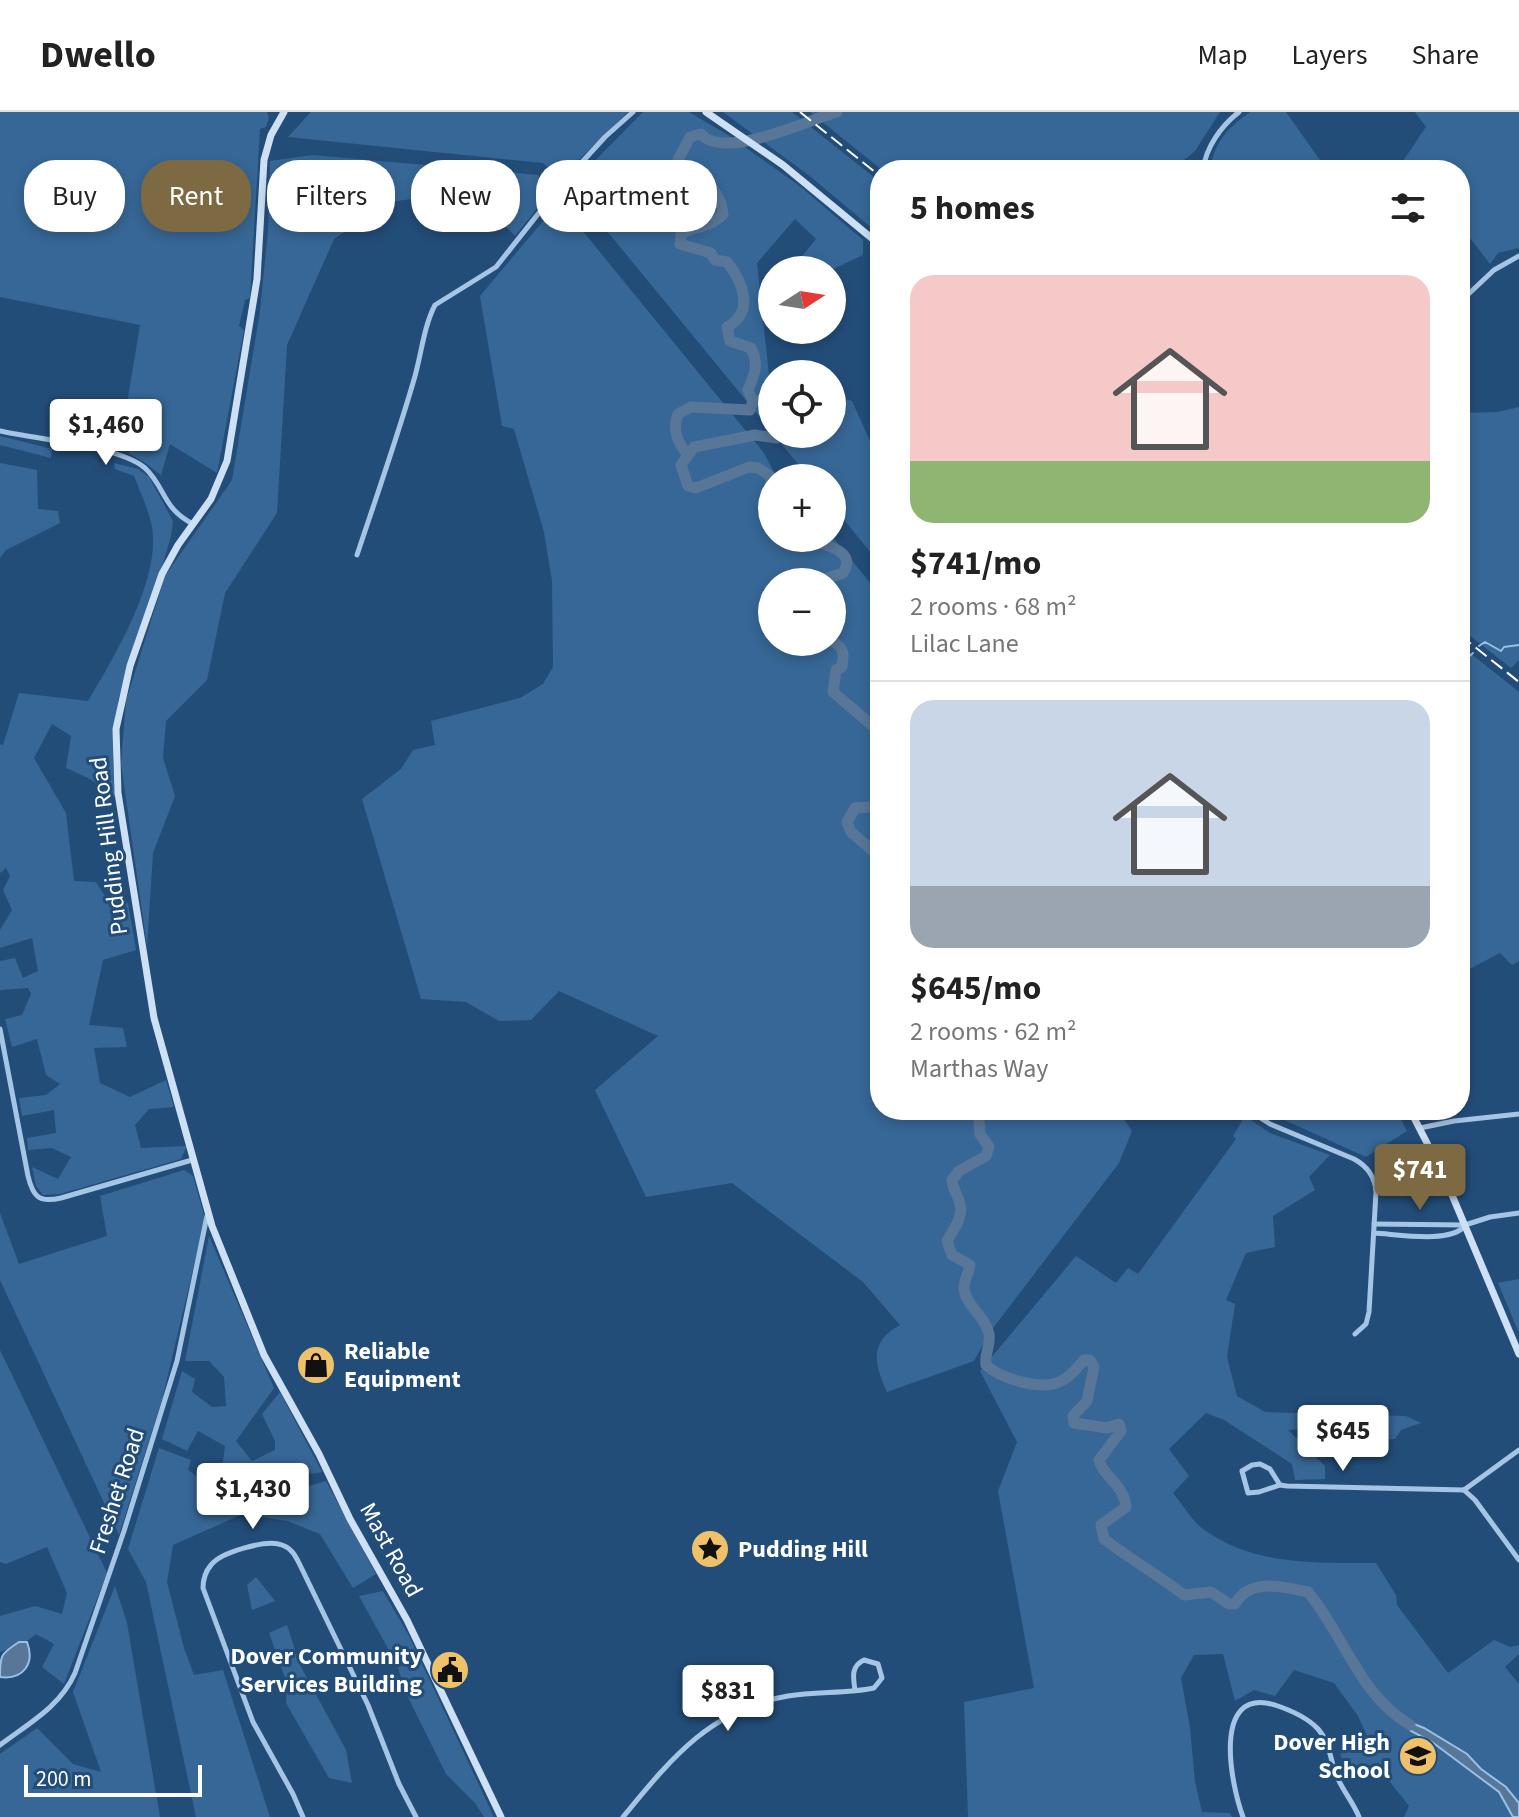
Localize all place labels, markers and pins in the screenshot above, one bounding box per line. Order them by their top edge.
pin: $1,460 [41,399,171,467]
pin: $741 [1373,1144,1467,1212]
place label: Reliable Equipment [344,1334,461,1397]
shop icon: Reliable Equipment [295,1344,337,1386]
pin: $645 [1296,1405,1390,1473]
pin: $1,430 [188,1463,318,1531]
place icon: Pudding Hill [689,1528,731,1570]
place label: Pudding Hill [738,1532,868,1567]
place label: Dover Community Services Building [230,1639,422,1702]
public building icon: Dover Community Services Building [429,1649,471,1691]
pin: $831 [681,1665,775,1733]
place label: Dover High School [1273,1725,1390,1788]
school or university icon: Dover High School [1397,1735,1439,1777]

